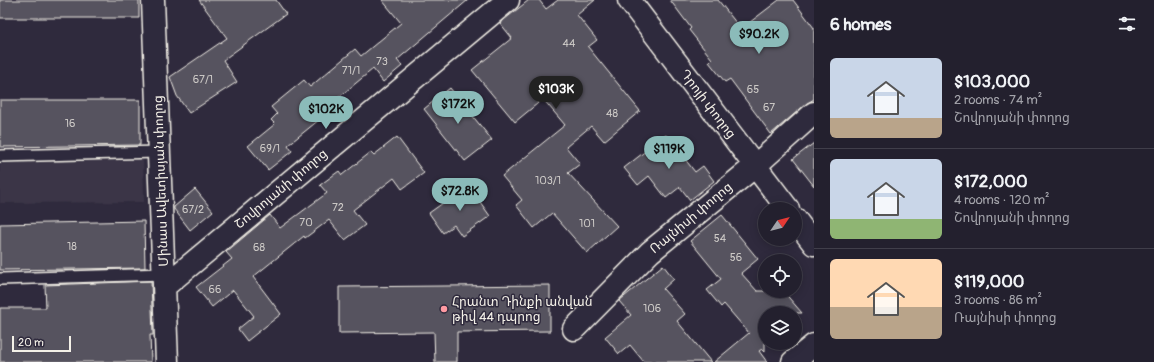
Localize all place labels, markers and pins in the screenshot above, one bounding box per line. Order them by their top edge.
pin: $90.2K [726,21,792,55]
pin: $103K [528,76,584,110]
pin: $172K [430,91,486,125]
pin: $102K [298,96,354,130]
pin: $119K [641,136,697,170]
pin: $72.8K [427,178,493,212]
place label: Հրանտ Դինքի անվան թիվ 44 դպրոց [452,294,592,325]
marker: Հրանտ Դինքի անվան թիվ 44 դպրոց [439,304,449,314]

